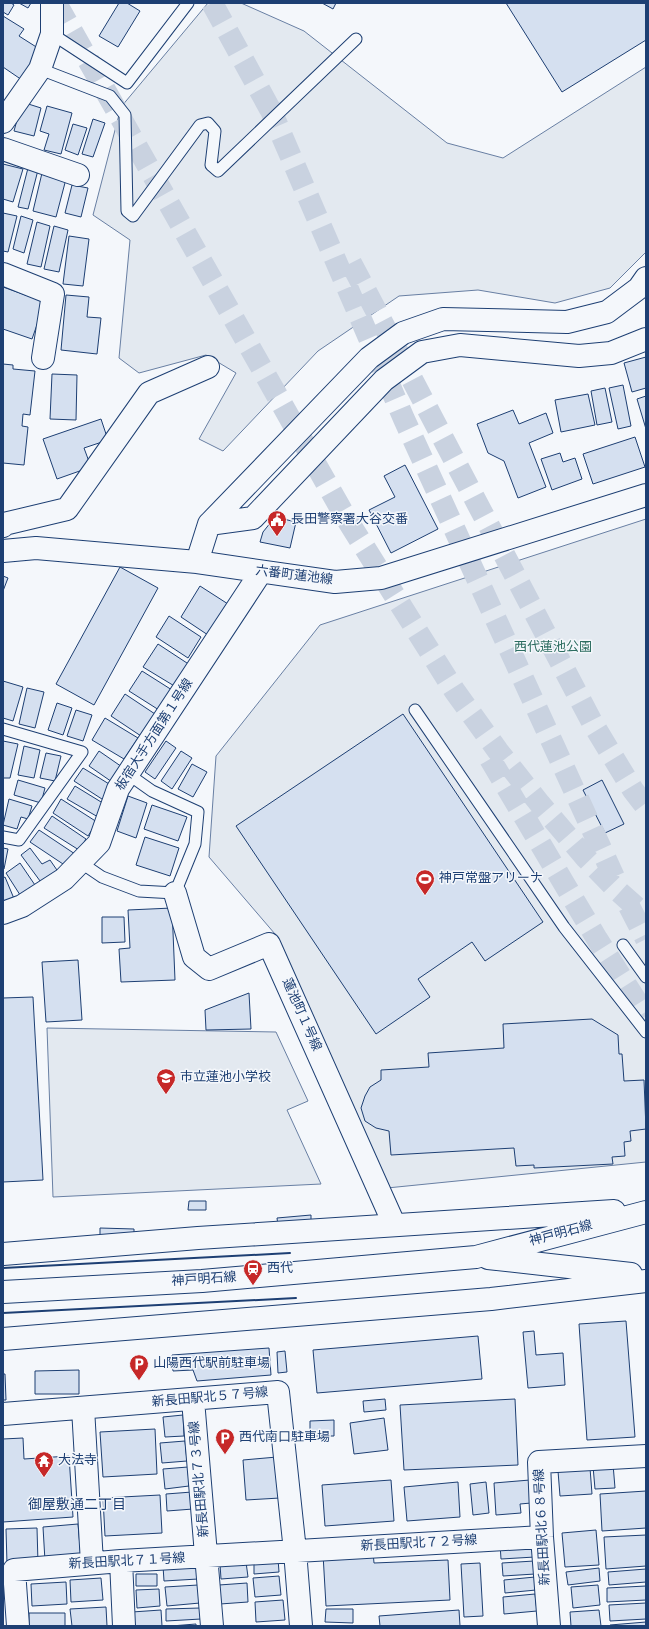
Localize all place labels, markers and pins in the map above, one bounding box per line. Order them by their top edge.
public building icon: 長田警察署大谷交番 [266,509,288,537]
place label: 長田警察署大谷交番 [291,512,408,528]
sports icon: 神戸常盤アリーナ [414,868,436,896]
place label: 神戸常盤アリーナ [439,871,543,887]
school or university icon: 市立蓮池小学校 [155,1067,177,1095]
place label: 市立蓮池小学校 [180,1069,271,1086]
station icon: 西代 [242,1258,264,1286]
place label: 西代 [267,1260,293,1277]
parking icon: 山陽西代駅前駐車場 [128,1353,150,1381]
place label: 山陽西代駅前駐車場 [153,1355,270,1372]
parking icon: 西代南口駐車場 [214,1427,236,1455]
place label: 西代南口駐車場 [239,1429,330,1446]
temple icon: 大法寺 [33,1450,55,1478]
place label: 大法寺 [58,1453,97,1469]

